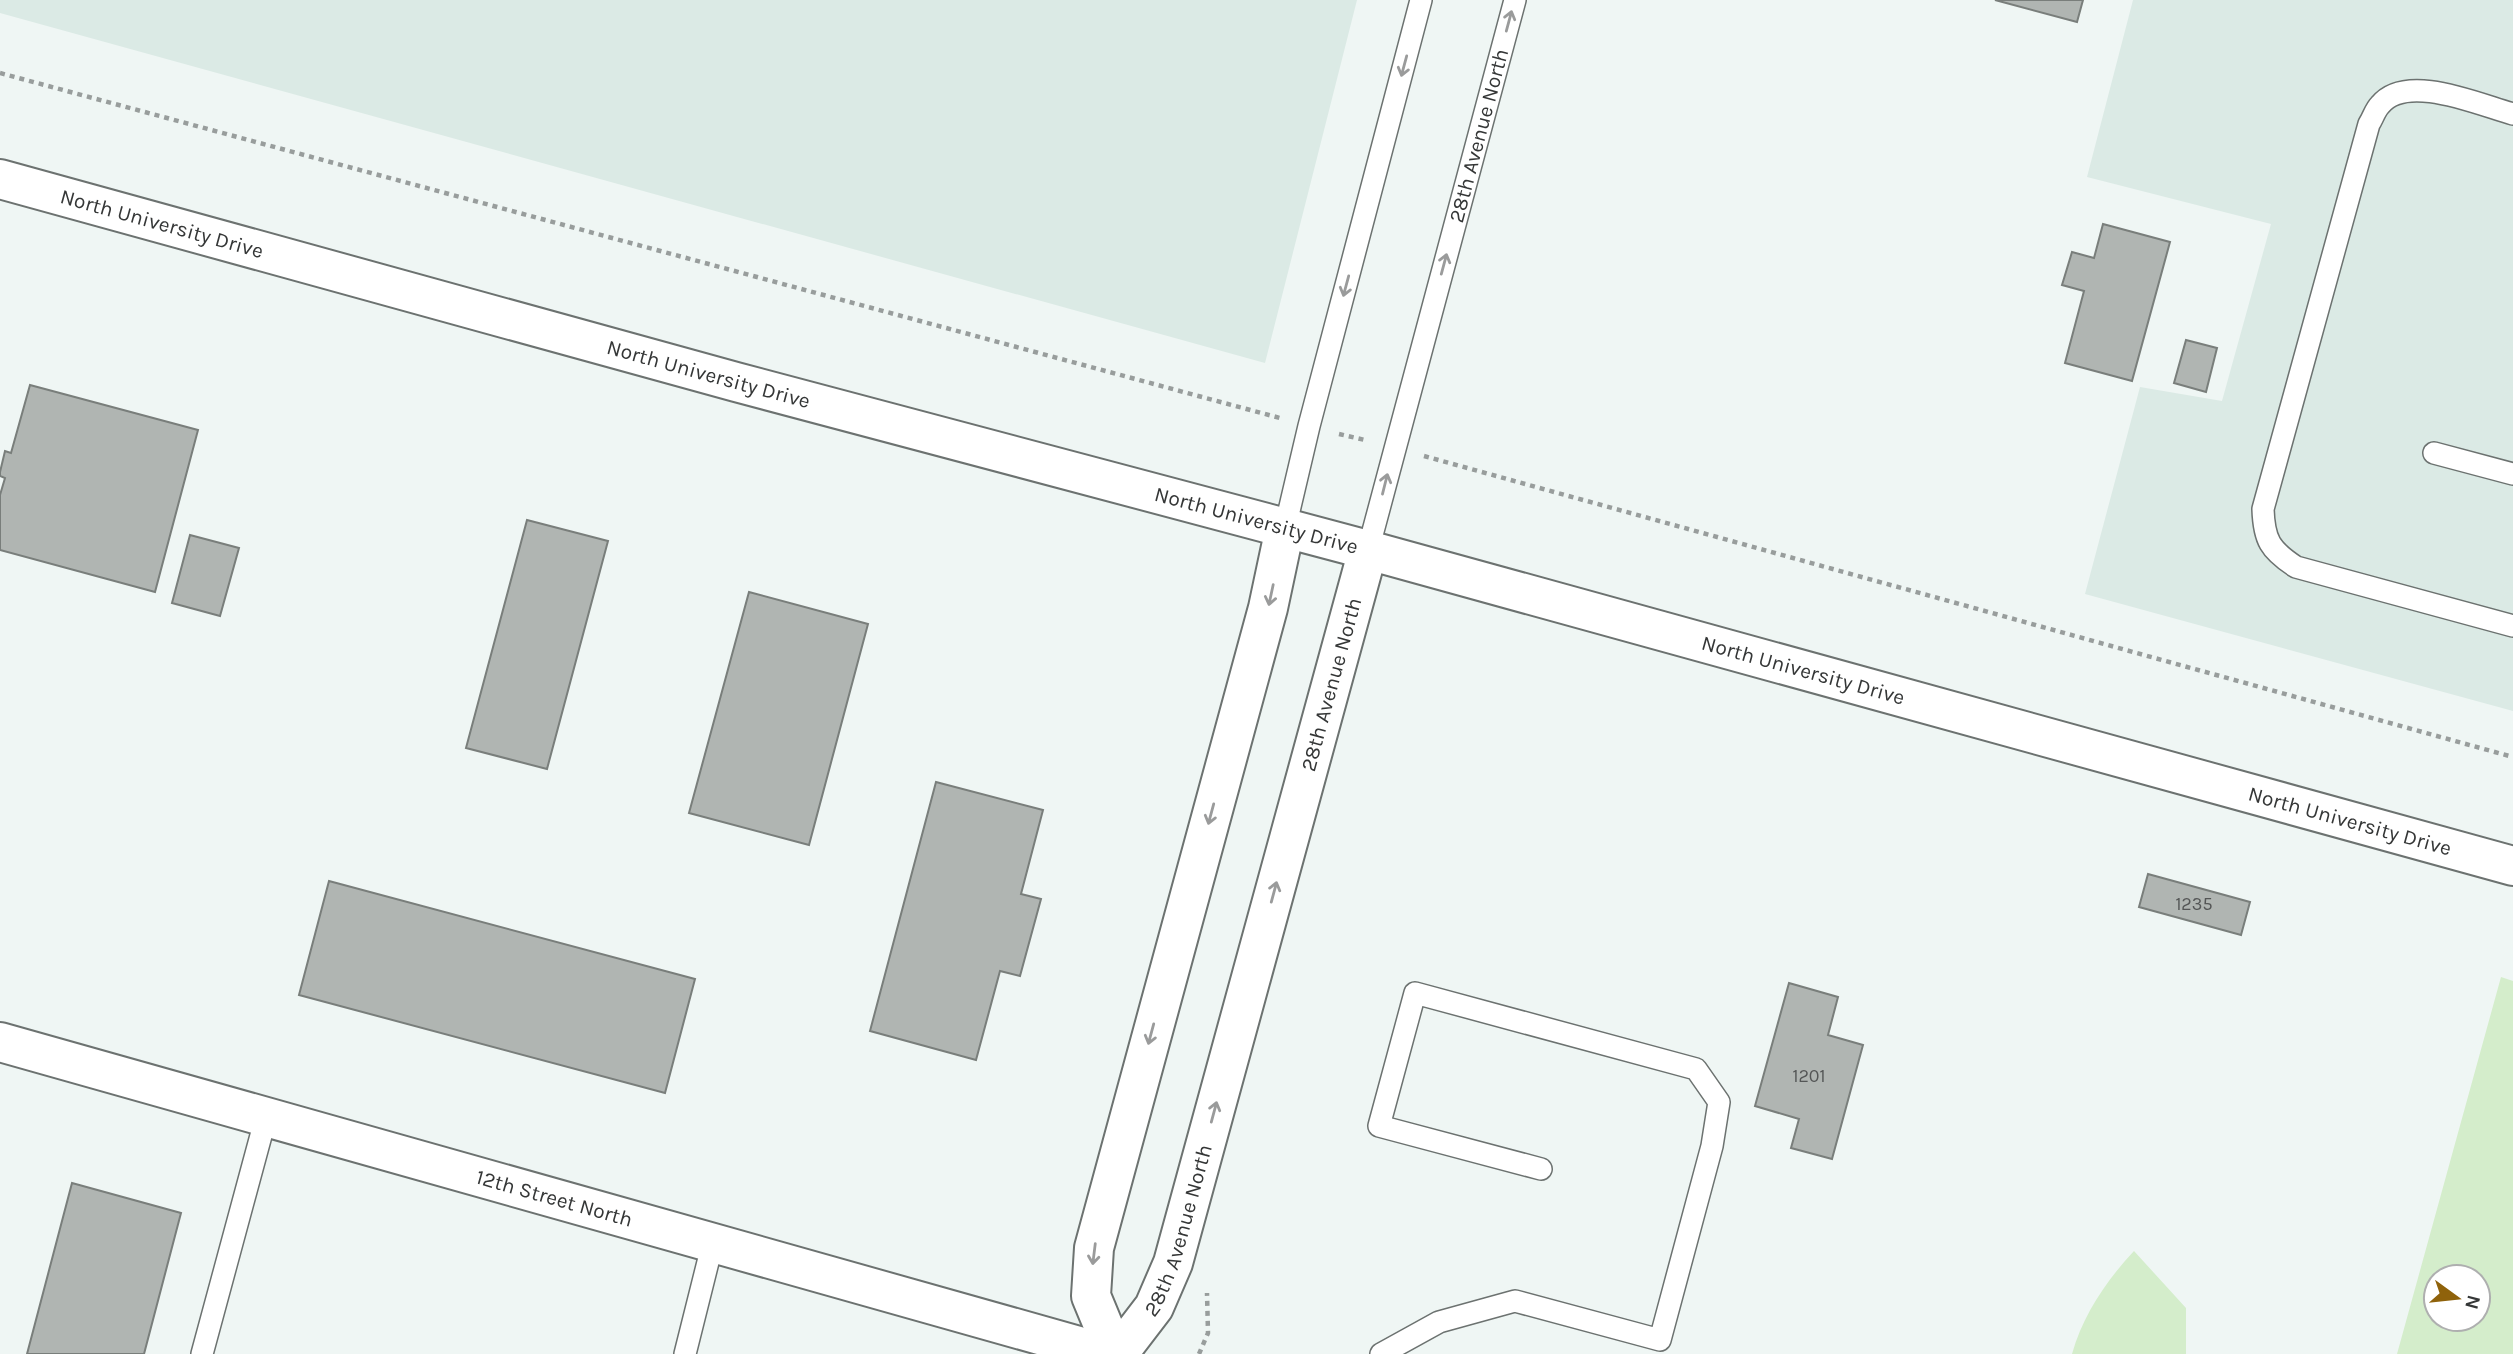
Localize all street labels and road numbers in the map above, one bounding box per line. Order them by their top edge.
street label: 28th Avenue North [1444,46,1513,225]
street label: North University Drive [58,184,266,263]
street label: North University Drive [604,335,813,413]
street label: North University Drive [1152,482,1361,559]
street label: 28th Avenue North [1296,595,1366,774]
street label: North University Drive [1699,631,1908,710]
street label: North University Drive [2246,782,2454,860]
street label: 28th Avenue North [1139,1142,1217,1321]
street label: 12th Street North [473,1165,635,1232]

